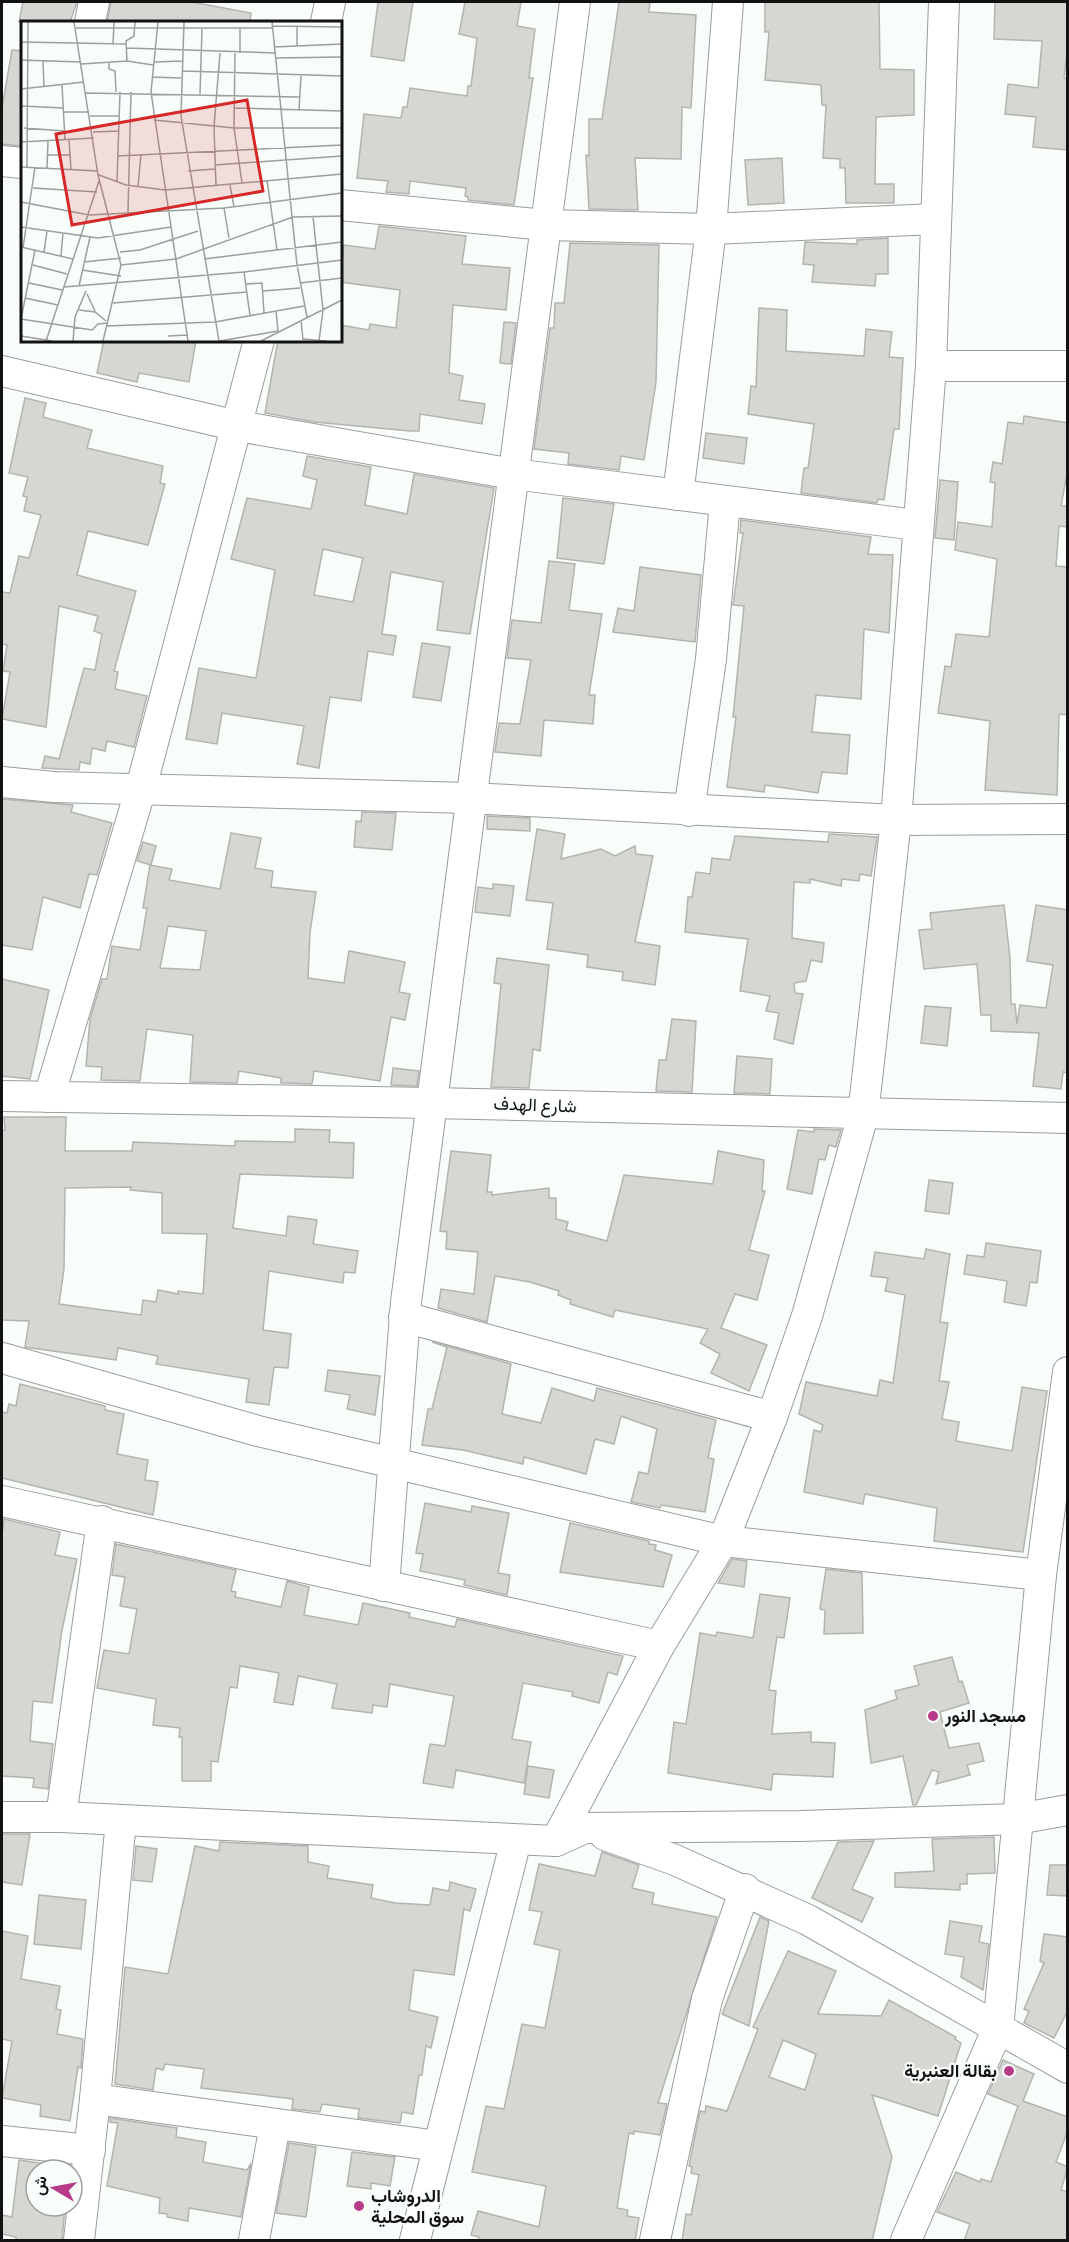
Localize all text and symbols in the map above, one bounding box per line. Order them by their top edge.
inset map [21,21,342,342]
street label: شارع الهدف [493,1093,577,1118]
place label: مسجد النور [944,1705,1026,1727]
marker: مسجد النور [926,1709,940,1723]
place label: بقالة العنبرية [904,2060,997,2082]
marker: بقالة العنبرية [1002,2064,1016,2078]
north arrow [24,2158,84,2218]
text: ش [29,2174,51,2197]
place label: الدروشاب سوق المحلية [371,2185,464,2228]
marker: الدروشاب سوق المحلية [352,2199,366,2213]

